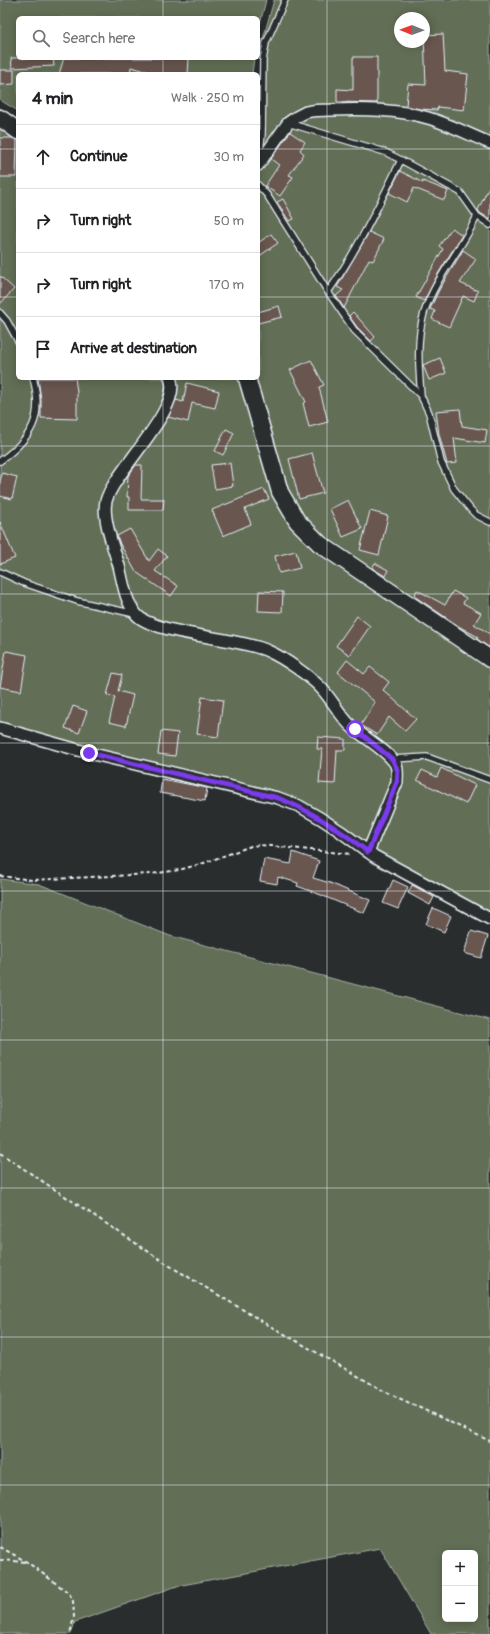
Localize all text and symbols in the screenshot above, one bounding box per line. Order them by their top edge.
north arrow [394,12,430,48]
search box [16,16,260,60]
icon: search [30,27,52,49]
text: Search here [62,29,135,48]
text: 4 min [32,88,73,109]
text: Walk · 250 m [171,90,244,106]
icon: ahead [32,146,54,168]
text: Continue [70,147,128,166]
text: 30 m [214,149,244,165]
icon: right [32,210,54,232]
text: Turn right [70,211,131,230]
text: 50 m [214,213,244,229]
icon: right [32,274,54,296]
text: Turn right [70,275,131,294]
text: 170 m [209,277,244,293]
icon: arrive [32,338,54,360]
text: Arrive at destination [70,339,197,358]
route start [346,720,364,738]
route end [80,744,98,762]
map controls [442,1550,478,1622]
button: + [442,1550,478,1586]
button: − [442,1586,478,1622]

